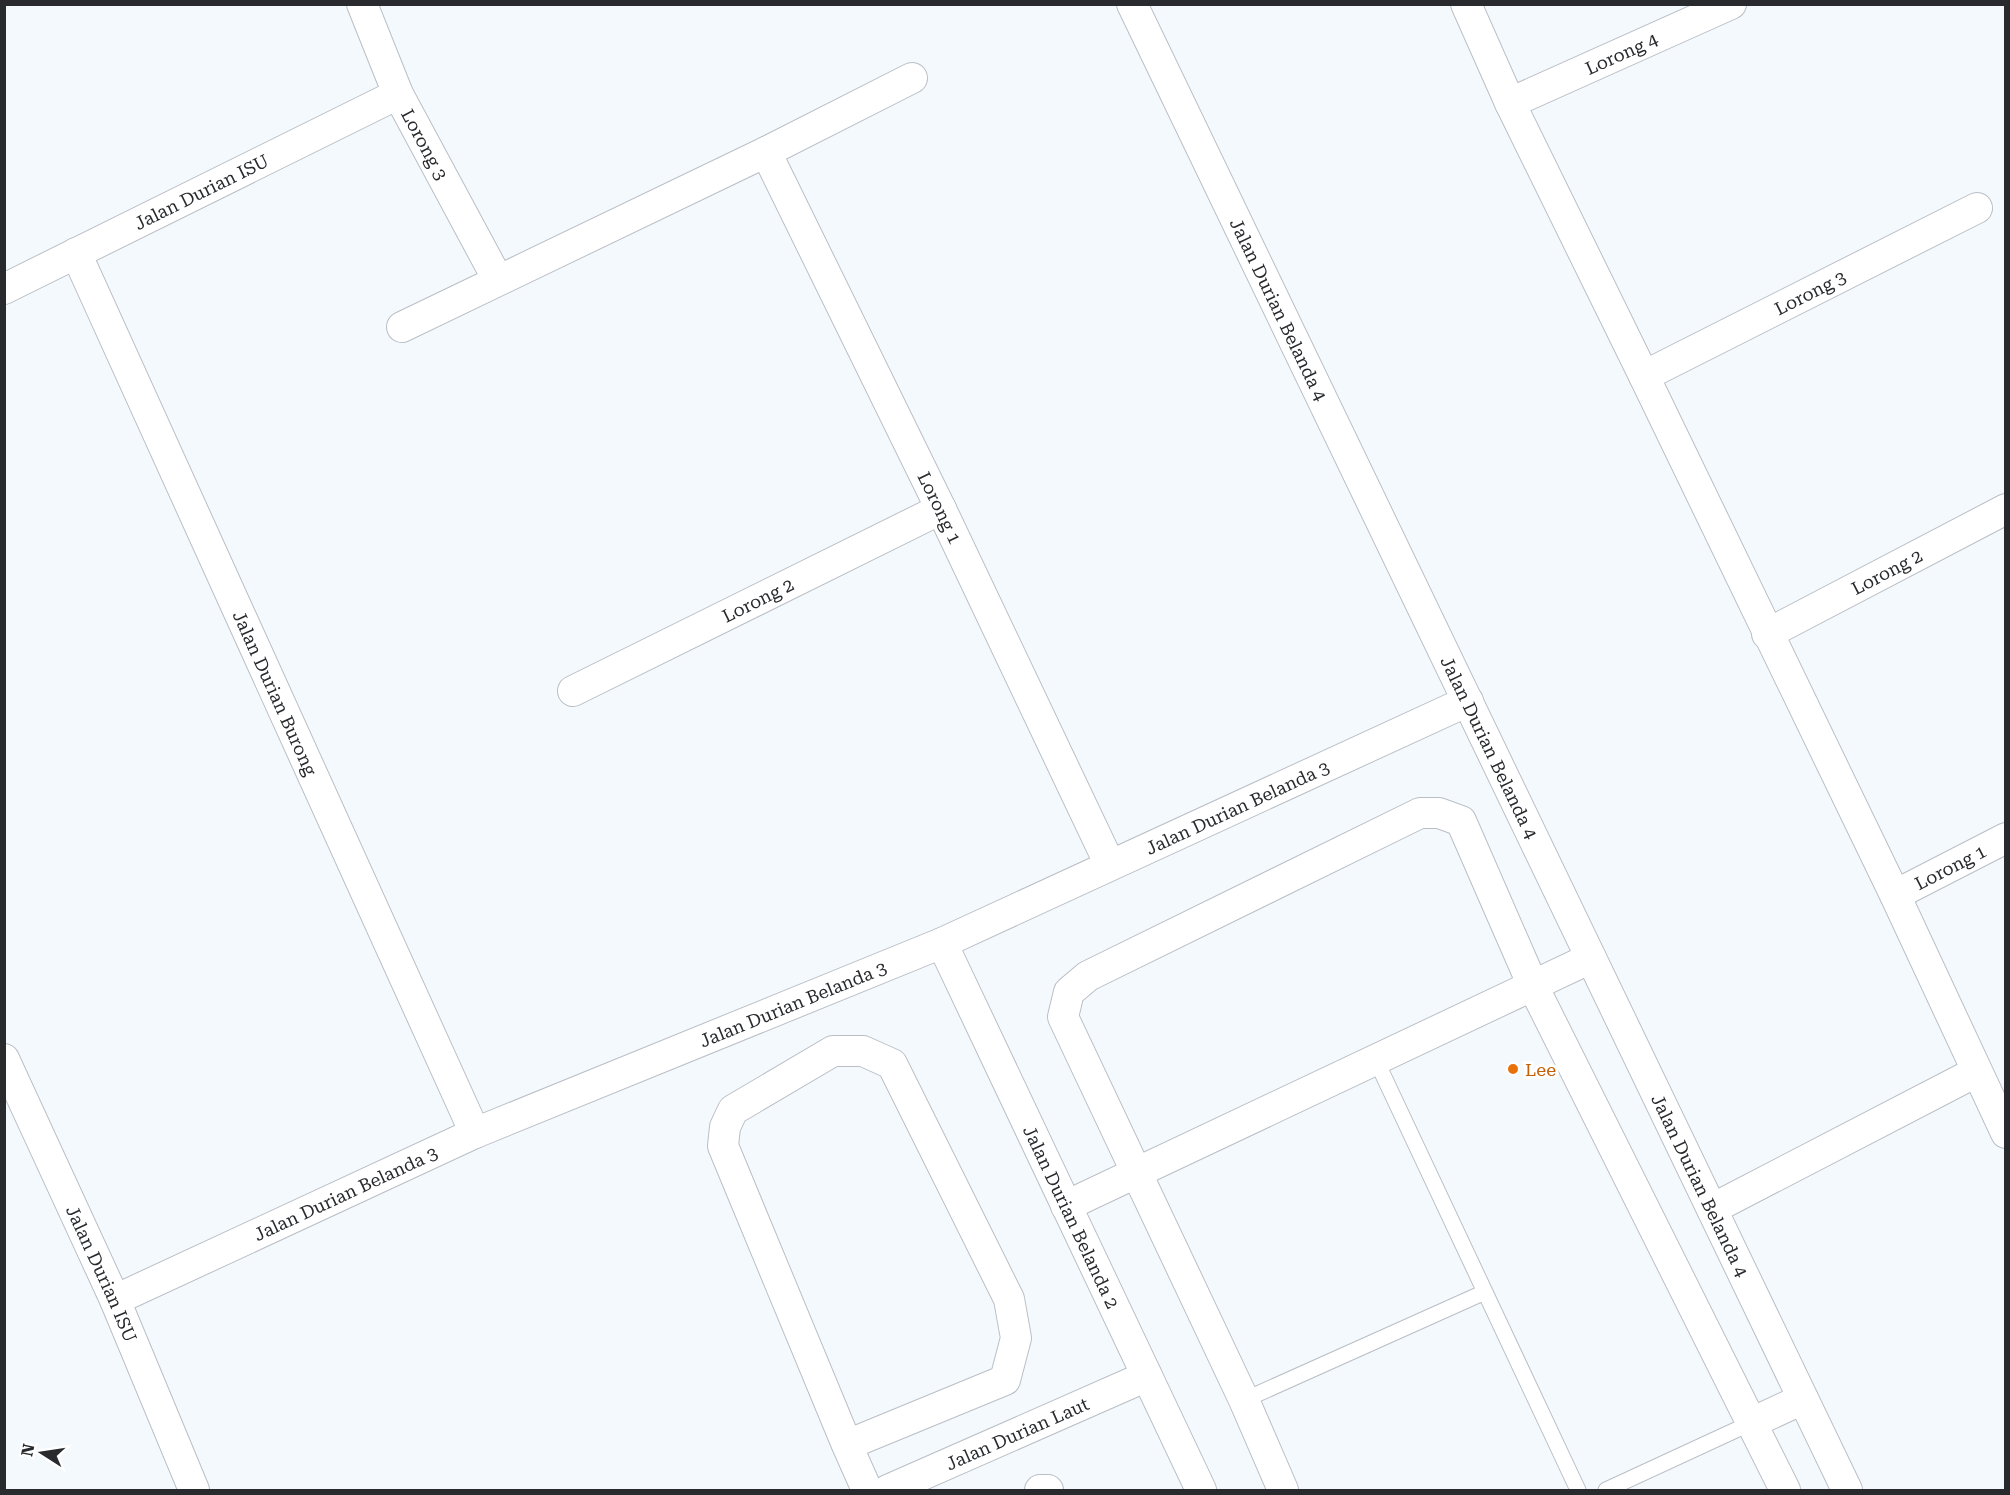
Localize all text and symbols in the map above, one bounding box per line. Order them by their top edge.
street label: Lorong 4 [1582,28,1661,78]
street label: Lorong 3 [398,105,453,183]
street label: Jalan Durian ISU [130,149,272,234]
street label: Jalan Durian Belanda 4 [1226,215,1332,404]
street label: Lorong 3 [1771,265,1849,319]
street label: Lorong 1 [914,468,966,547]
street label: Lorong 2 [1848,544,1926,599]
street label: Lorong 2 [718,573,797,626]
street label: Jalan Durian Burong [229,607,322,779]
street label: Jalan Durian Belanda 4 [1437,653,1543,842]
street label: Jalan Durian Belanda 3 [1142,756,1332,859]
street label: Lorong 1 [1911,840,1989,894]
street label: Jalan Durian Belanda 3 [696,956,889,1051]
place label: Lee [1525,1059,1556,1080]
marker: Lee [1506,1062,1520,1076]
street label: Jalan Durian Belanda 4 [1648,1091,1753,1280]
street label: Jalan Durian Belanda 2 [1019,1122,1124,1312]
street label: Jalan Durian Belanda 3 [250,1141,441,1245]
street label: Jalan Durian ISU [62,1202,142,1345]
street label: Jalan Durian Laut [942,1392,1092,1474]
north arrow [12,1423,72,1483]
text: N [17,1442,38,1458]

